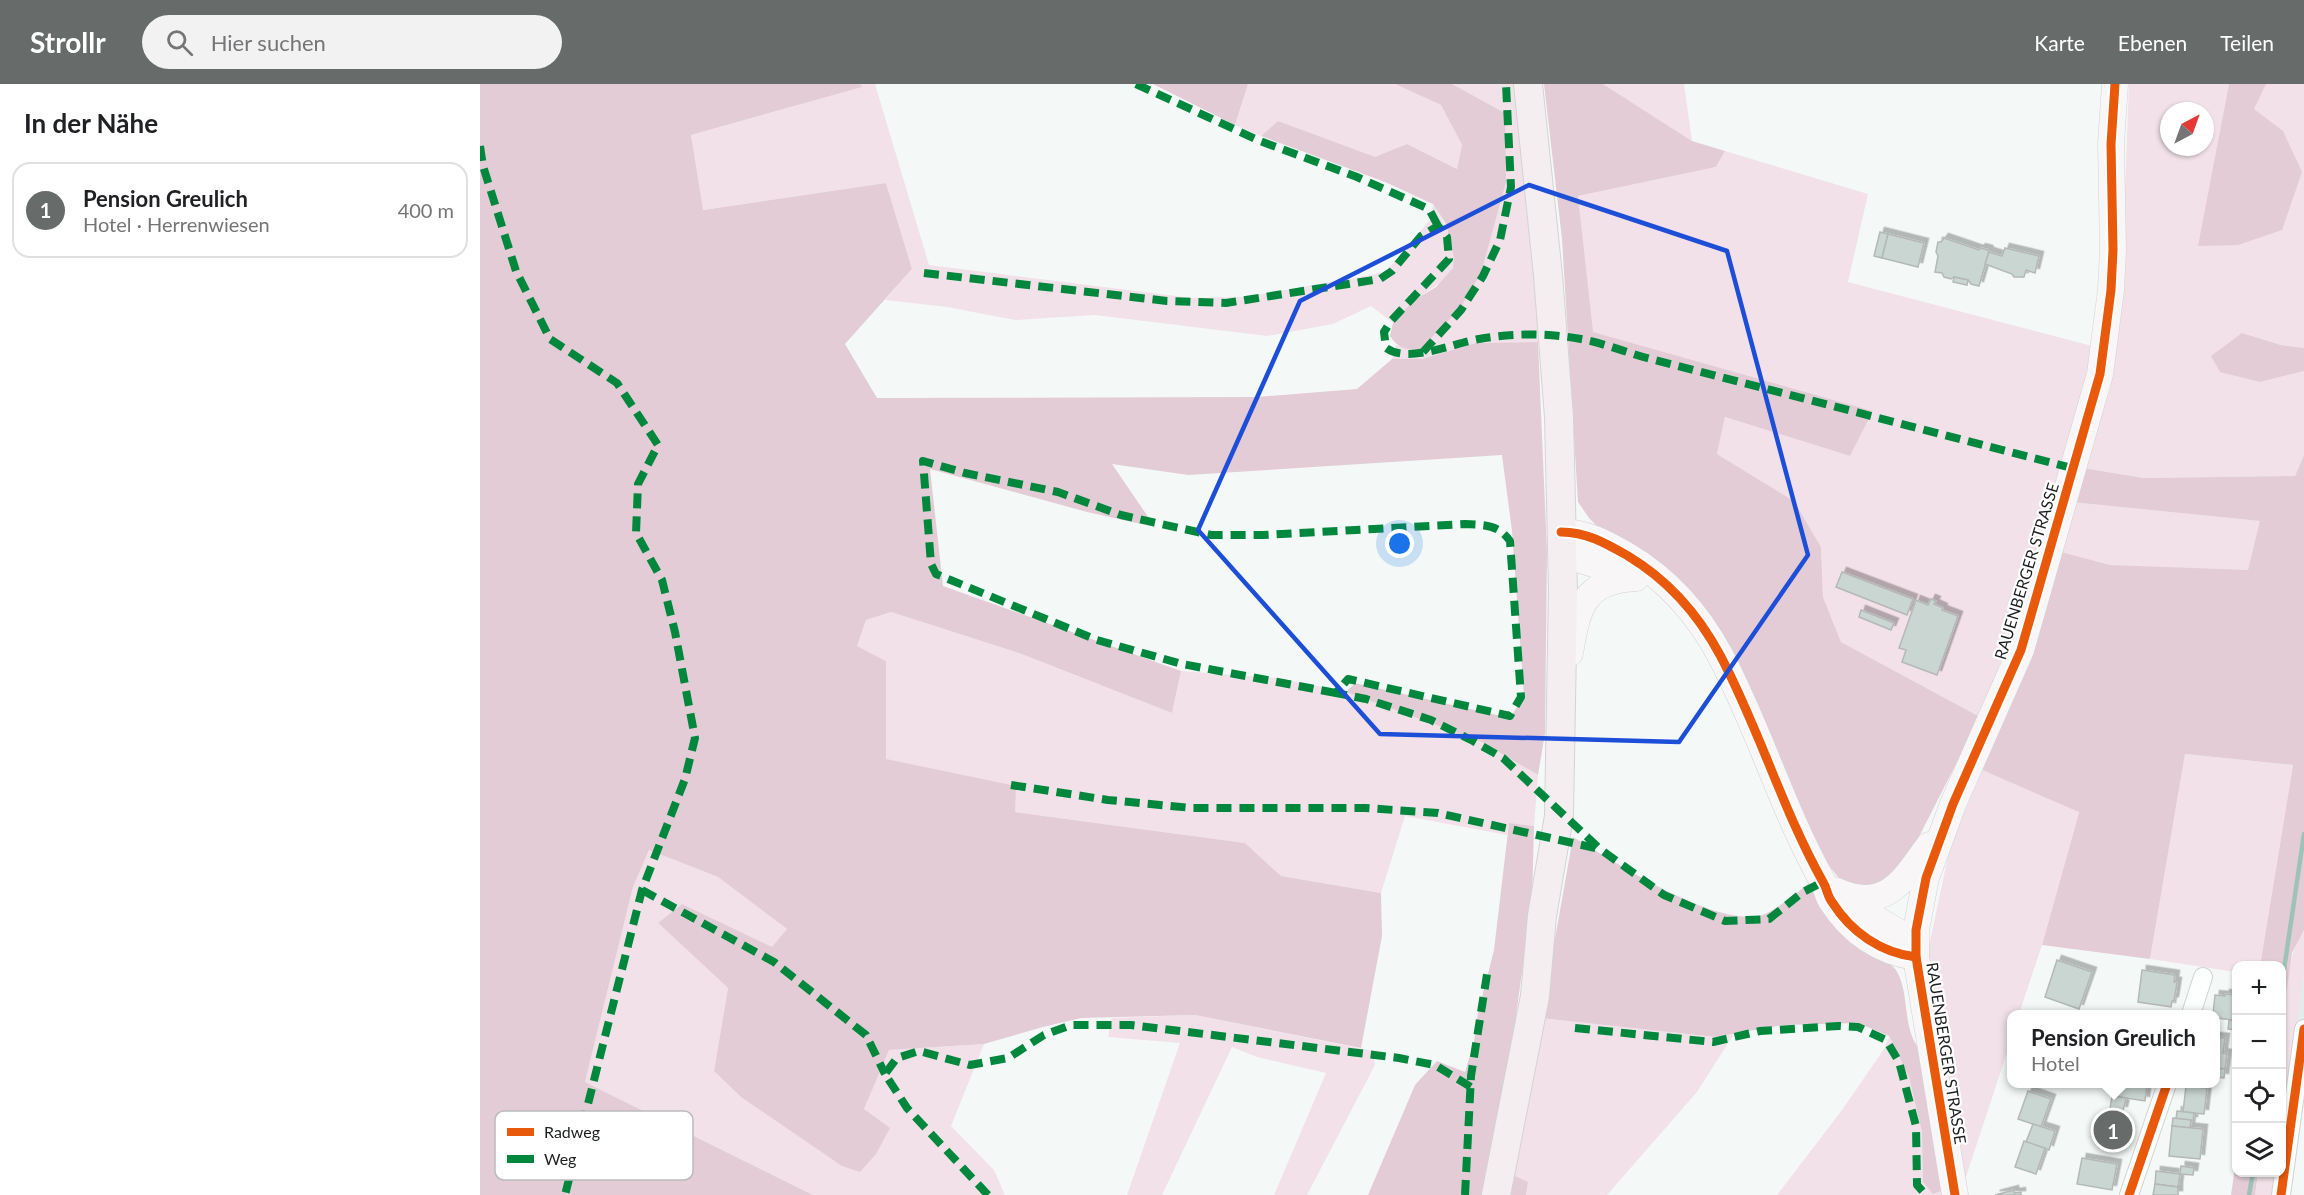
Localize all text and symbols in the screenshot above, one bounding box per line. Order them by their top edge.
search box [142,15,562,69]
text: Strollr [30,25,106,59]
icon: search [163,26,196,59]
text: Hier suchen [211,29,326,56]
text: Karte [2034,30,2085,55]
text: Ebenen [2118,30,2187,55]
text: Teilen [2220,30,2274,55]
north arrow [2160,102,2214,156]
text: In der Nähe [24,107,158,139]
text: Pension Greulich [83,185,248,212]
text: 1 [40,198,51,222]
text: 400 m [398,198,454,222]
text: Hotel · Herrenwiesen [83,212,270,236]
street label: RAUENBERGER STRASSE [1990,480,2062,662]
your location [1385,529,1414,558]
street label: RAUENBERGER STRASSE [1923,961,1971,1145]
map controls [2232,961,2286,1177]
button: + [2232,961,2286,1015]
popup [2007,1010,2220,1088]
button: − [2232,1015,2286,1069]
text: Pension Greulich [2031,1024,2196,1051]
text: Hotel [2031,1051,2080,1075]
button: locate [2232,1069,2286,1123]
pin: 1 [2094,1108,2132,1152]
legend [495,1111,693,1180]
text: Radweg [544,1122,600,1141]
button: layers [2232,1123,2286,1177]
text: Weg [544,1149,576,1168]

